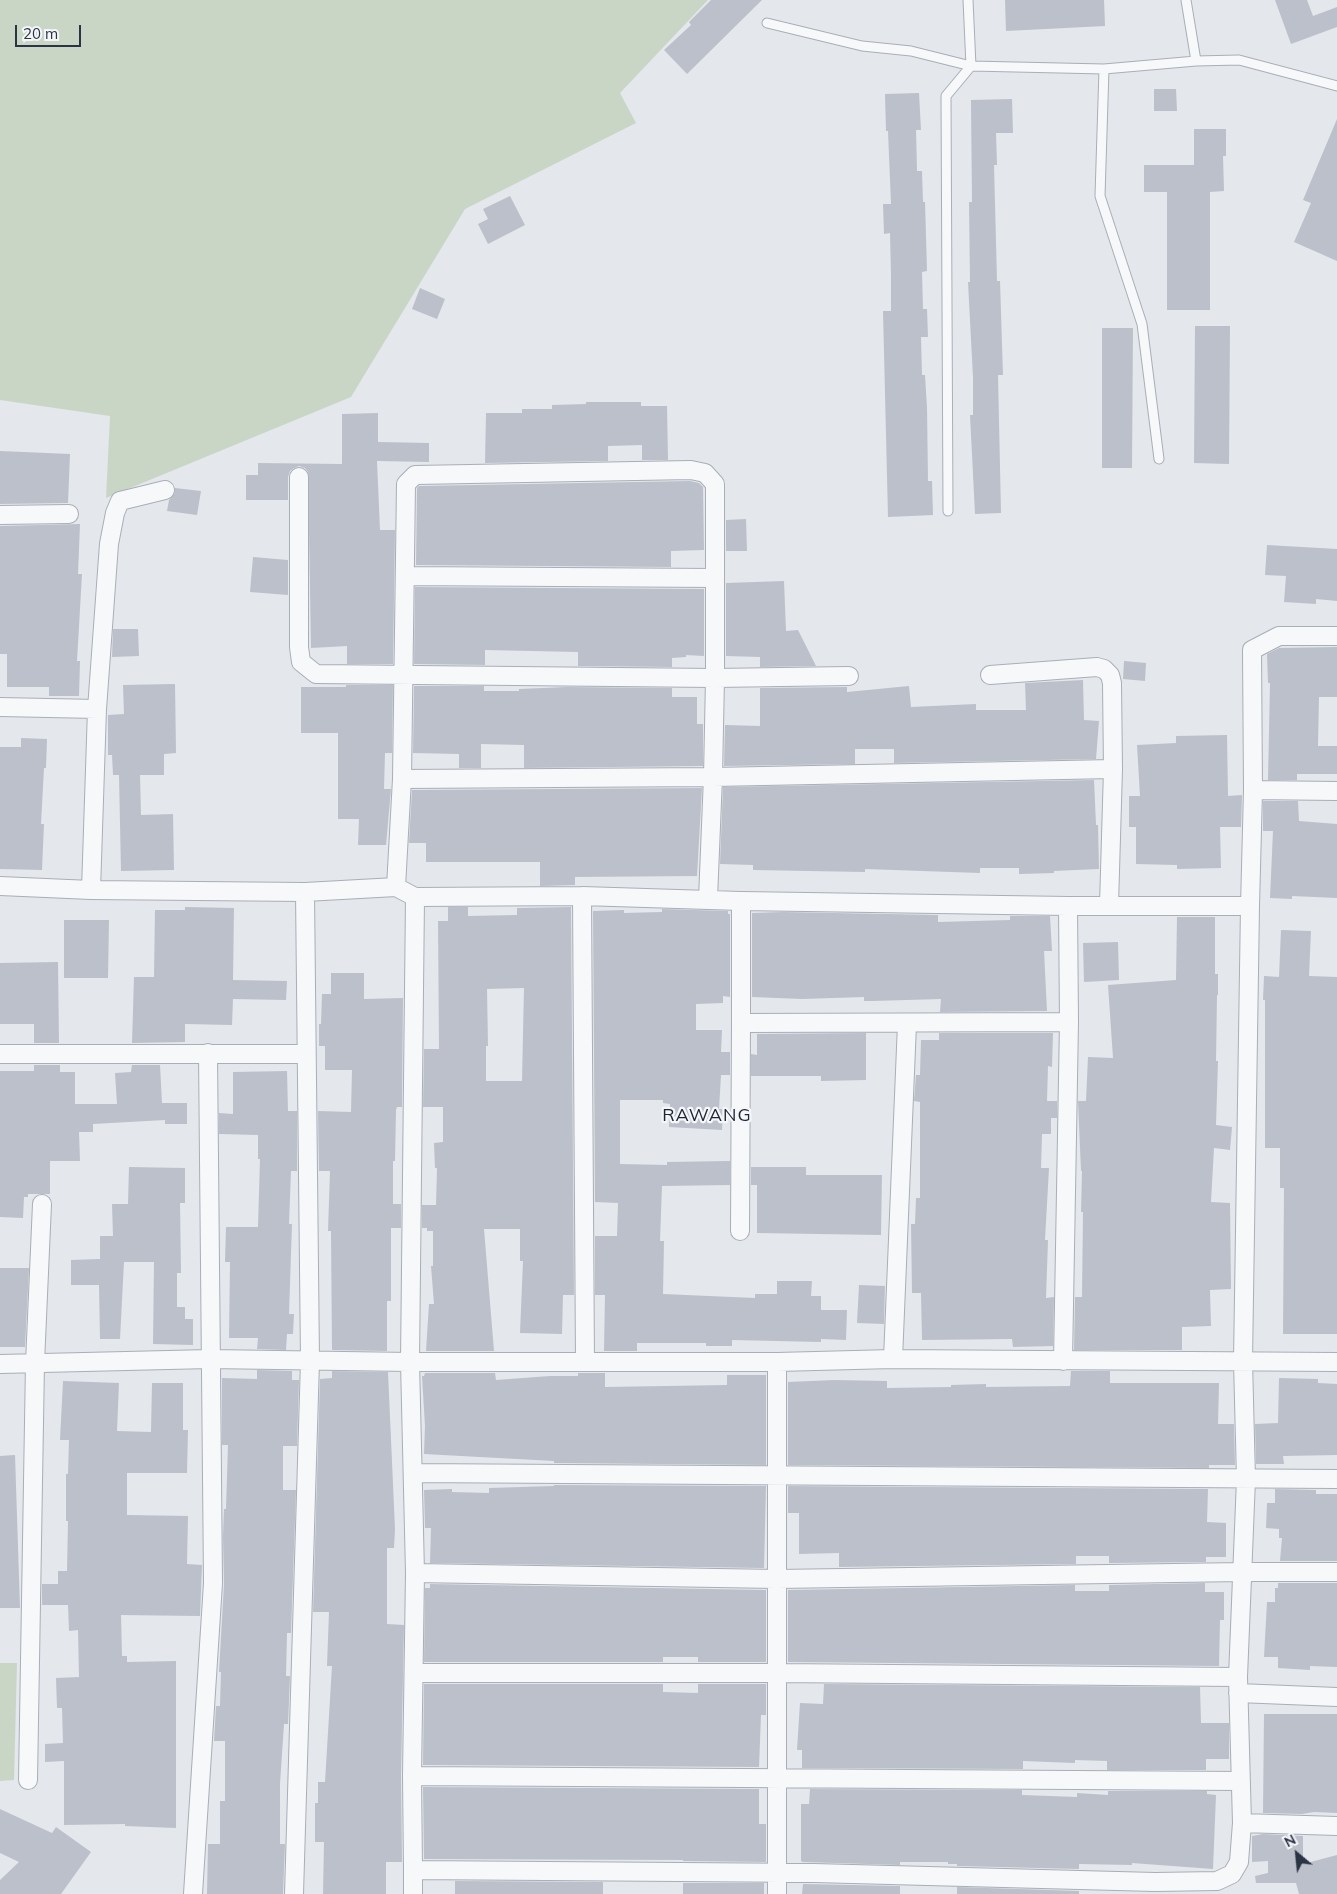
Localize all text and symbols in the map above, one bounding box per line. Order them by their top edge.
scale bar [18,15,84,47]
text: 20 m [23,24,58,43]
district label: RAWANG [662,1105,752,1127]
north arrow [1272,1829,1322,1879]
text: N [1281,1830,1299,1851]

